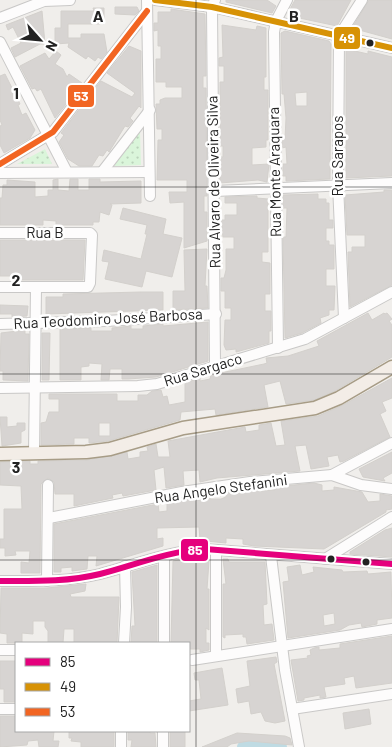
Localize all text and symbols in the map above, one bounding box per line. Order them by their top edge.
text: A [93,6,104,25]
text: B [289,6,299,25]
north arrow [15,15,65,65]
line badge: 49 [333,26,361,50]
text: 49 [339,29,355,46]
text: N [42,38,62,54]
unlabelled marker [365,38,375,48]
text: 1 [13,83,19,102]
line badge: 53 [67,84,95,108]
text: 53 [73,87,89,104]
street label: Rua Alvaro de Oliveira Silva [202,95,224,269]
street label: Rua Monte Araquara [264,107,284,237]
street label: Rua Sarapos [328,116,346,196]
street label: Rua B [26,223,64,241]
text: 2 [12,270,21,289]
street label: Rua Teodomiro José Barbosa [13,304,203,332]
street label: Rua Sargaco [161,349,244,390]
text: 3 [12,457,20,476]
street label: Rua Angelo Stefanini [153,470,289,506]
line badge: 85 [180,538,209,562]
text: 85 [187,541,203,558]
unlabelled marker [326,554,336,564]
unlabelled marker [361,557,371,567]
legend [15,642,190,732]
text: 85 [60,652,76,670]
text: 49 [60,677,76,695]
text: 53 [60,702,75,720]

